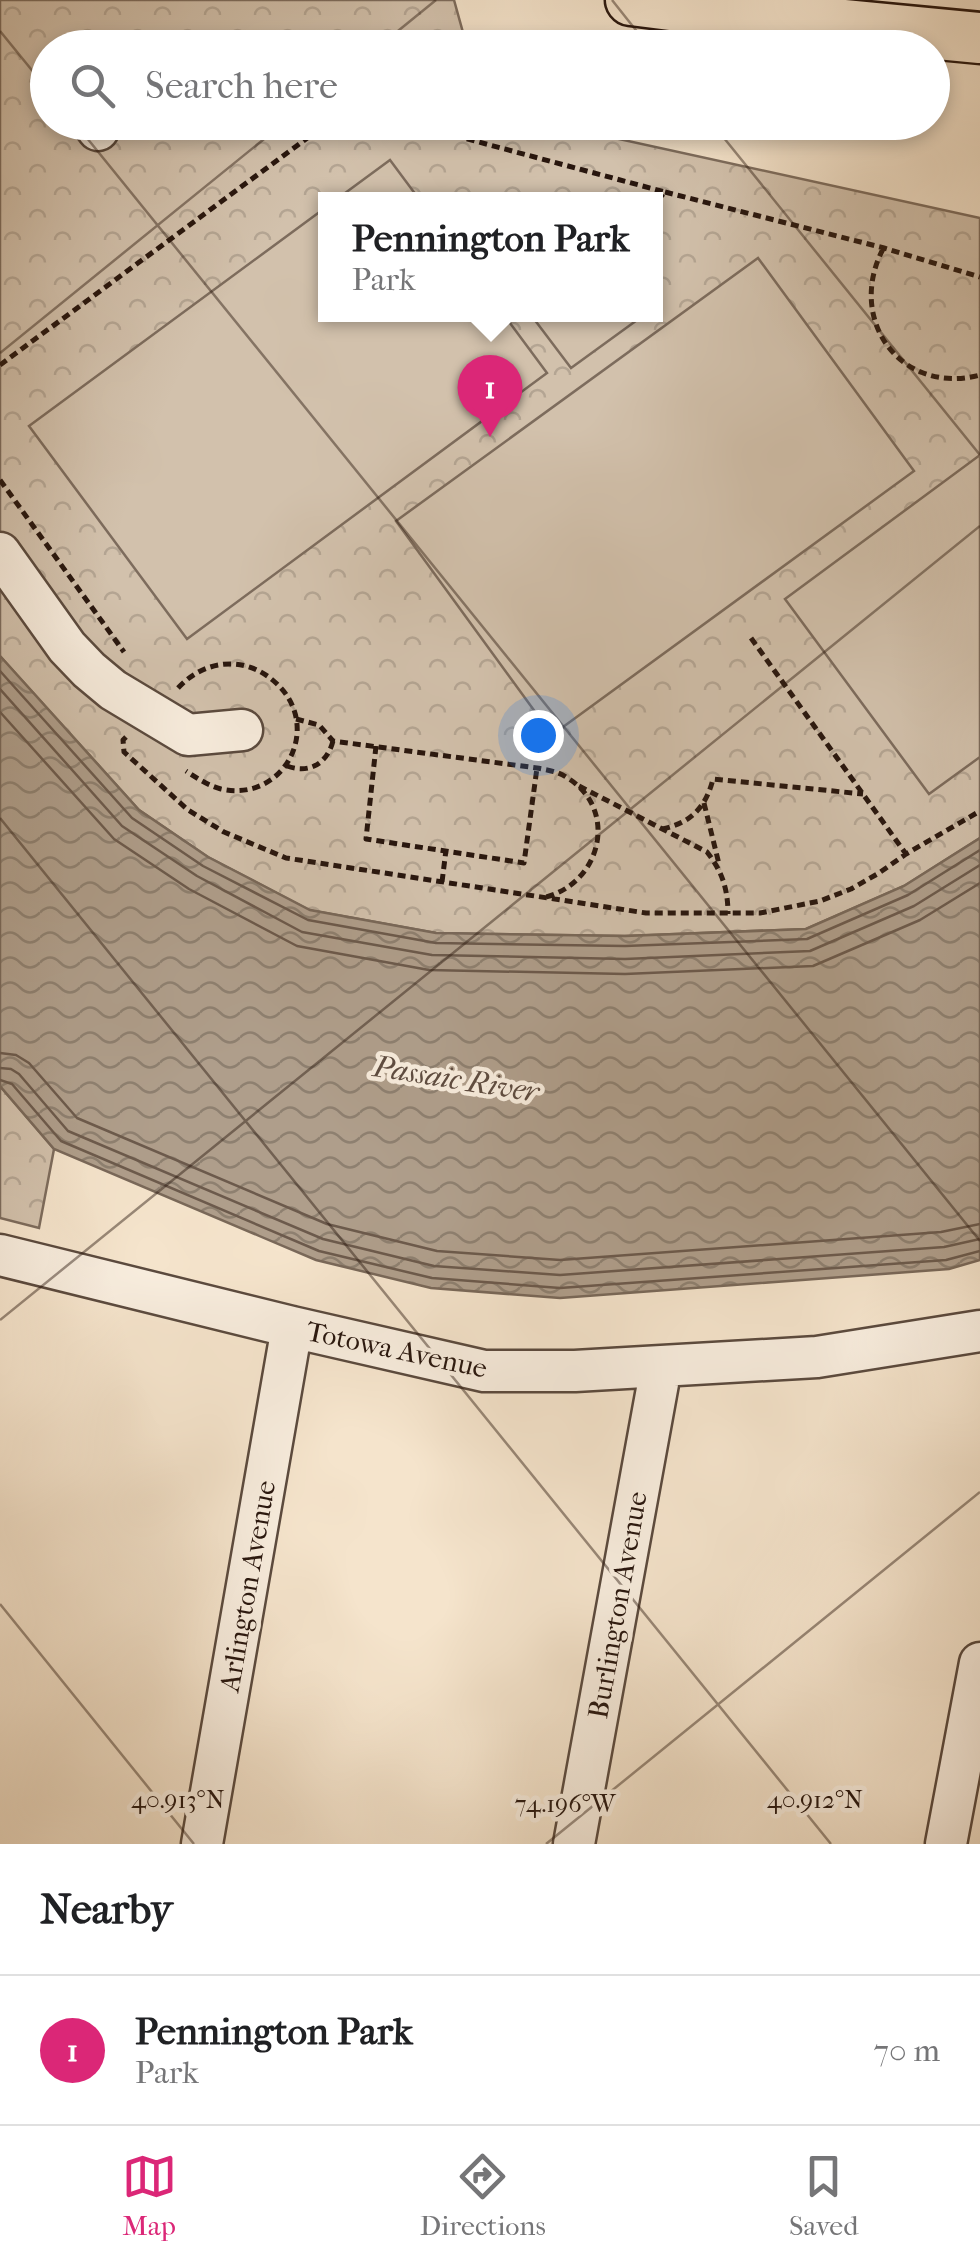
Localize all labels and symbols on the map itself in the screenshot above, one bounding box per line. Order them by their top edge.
pin: 1 [458,354,522,437]
your location [513,710,564,761]
water label: Passaic River [369,1049,544,1110]
street label: Totowa Avenue [304,1314,490,1385]
street label: Arlington Avenue [212,1478,282,1695]
street label: Burlington Avenue [581,1489,654,1721]
text: 40.913°N [131,1785,225,1814]
text: 40.912°N [767,1785,863,1814]
text: 74.196°W [515,1789,617,1818]

